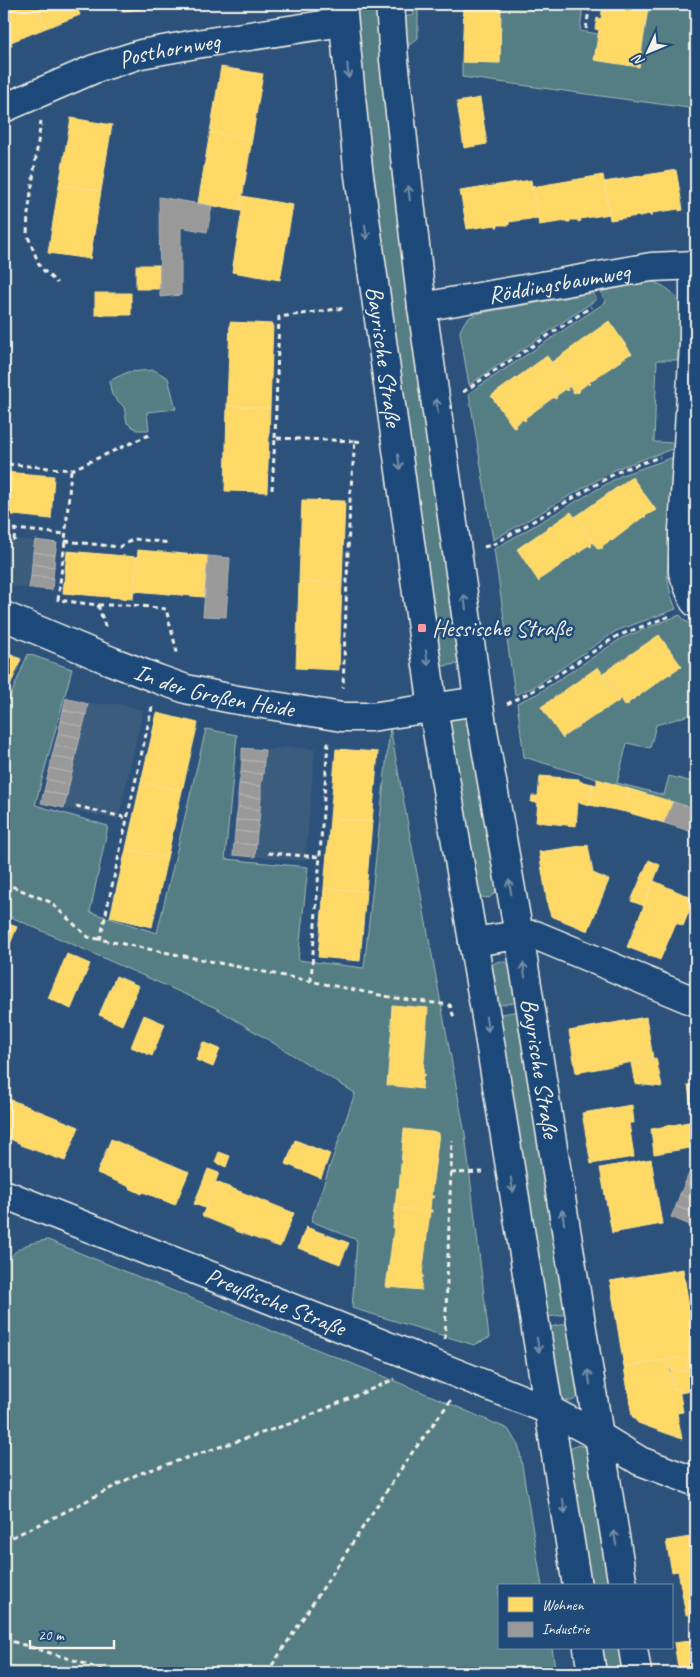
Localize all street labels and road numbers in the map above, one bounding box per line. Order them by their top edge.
street label: Posthornweg [115,25,223,75]
street label: Röddingsbaumweg [486,256,634,310]
street label: Bayrische Straße [360,284,409,431]
street label: In der Großen Heide [130,656,298,724]
street label: Bayrische Straße [514,996,567,1142]
street label: Preußische Straße [201,1260,352,1344]

